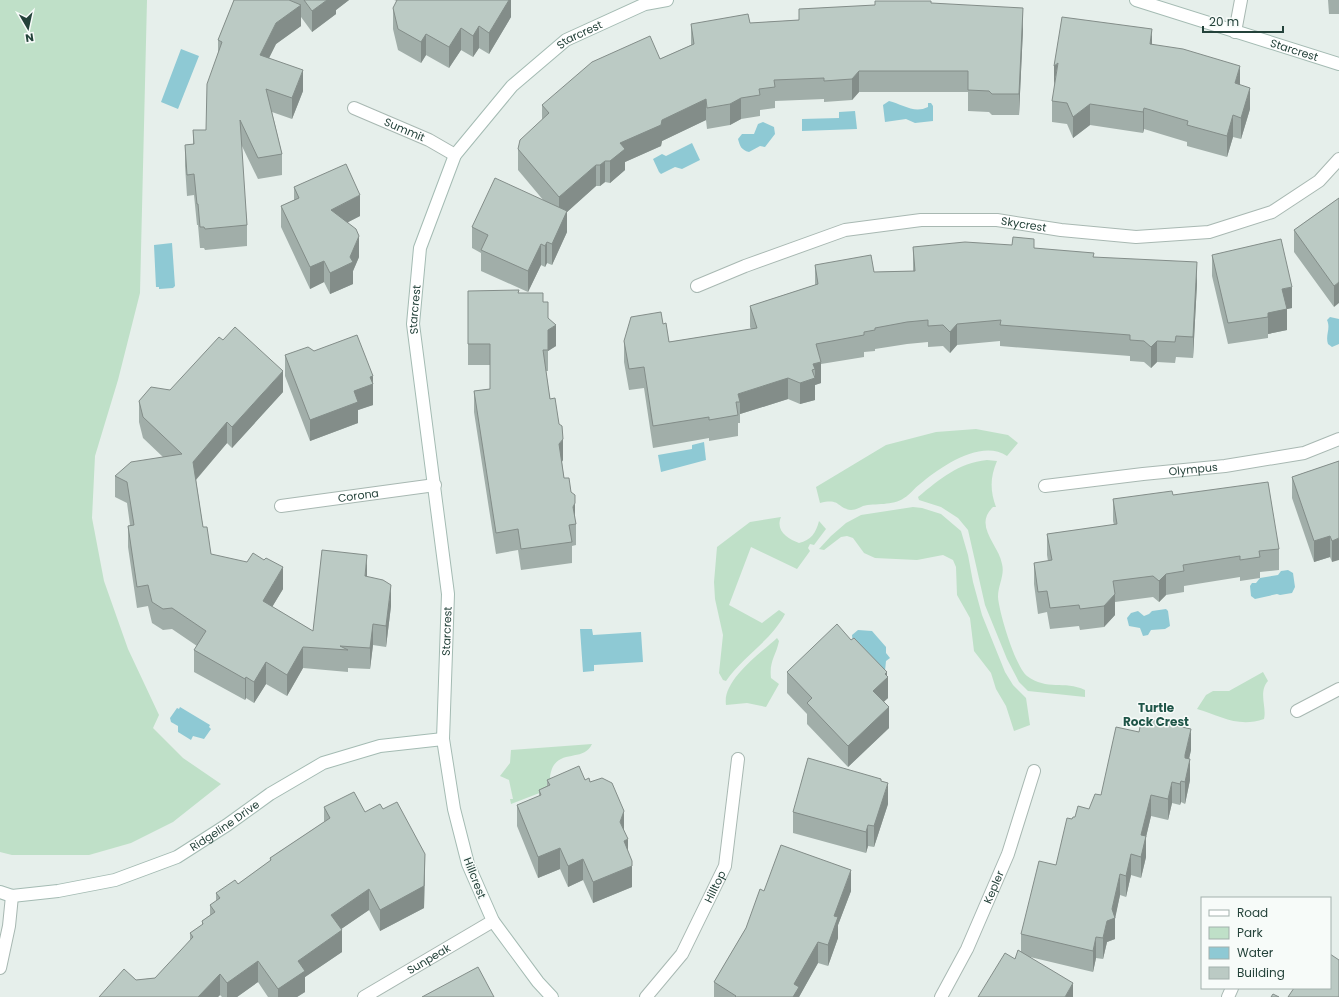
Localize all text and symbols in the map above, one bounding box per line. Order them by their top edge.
north arrow [8,8,48,48]
scale bar [1203,8,1283,34]
text: 20 m [1209,13,1239,30]
street label: Starcrest [553,17,605,53]
text: N [24,29,35,46]
street label: Starcrest [1268,35,1320,65]
street label: Summit [382,114,427,145]
street label: Skycrest [1000,213,1048,236]
street label: Starcrest [405,284,425,335]
street label: Olympus [1168,459,1219,479]
street label: Corona [337,485,380,506]
street label: Starcrest [438,606,456,656]
district label: Turtle Rock Crest [1123,699,1189,730]
street label: Ridgeline Drive [187,796,263,855]
street label: Hillcrest [460,855,490,901]
street label: Hilltop [700,868,730,906]
street label: Kepler [980,868,1008,906]
legend [1201,897,1331,989]
text: Road [1237,904,1268,921]
text: Park [1237,924,1264,941]
street label: Sunpeak [404,940,454,978]
text: Water [1237,944,1274,961]
text: Building [1237,964,1285,981]

